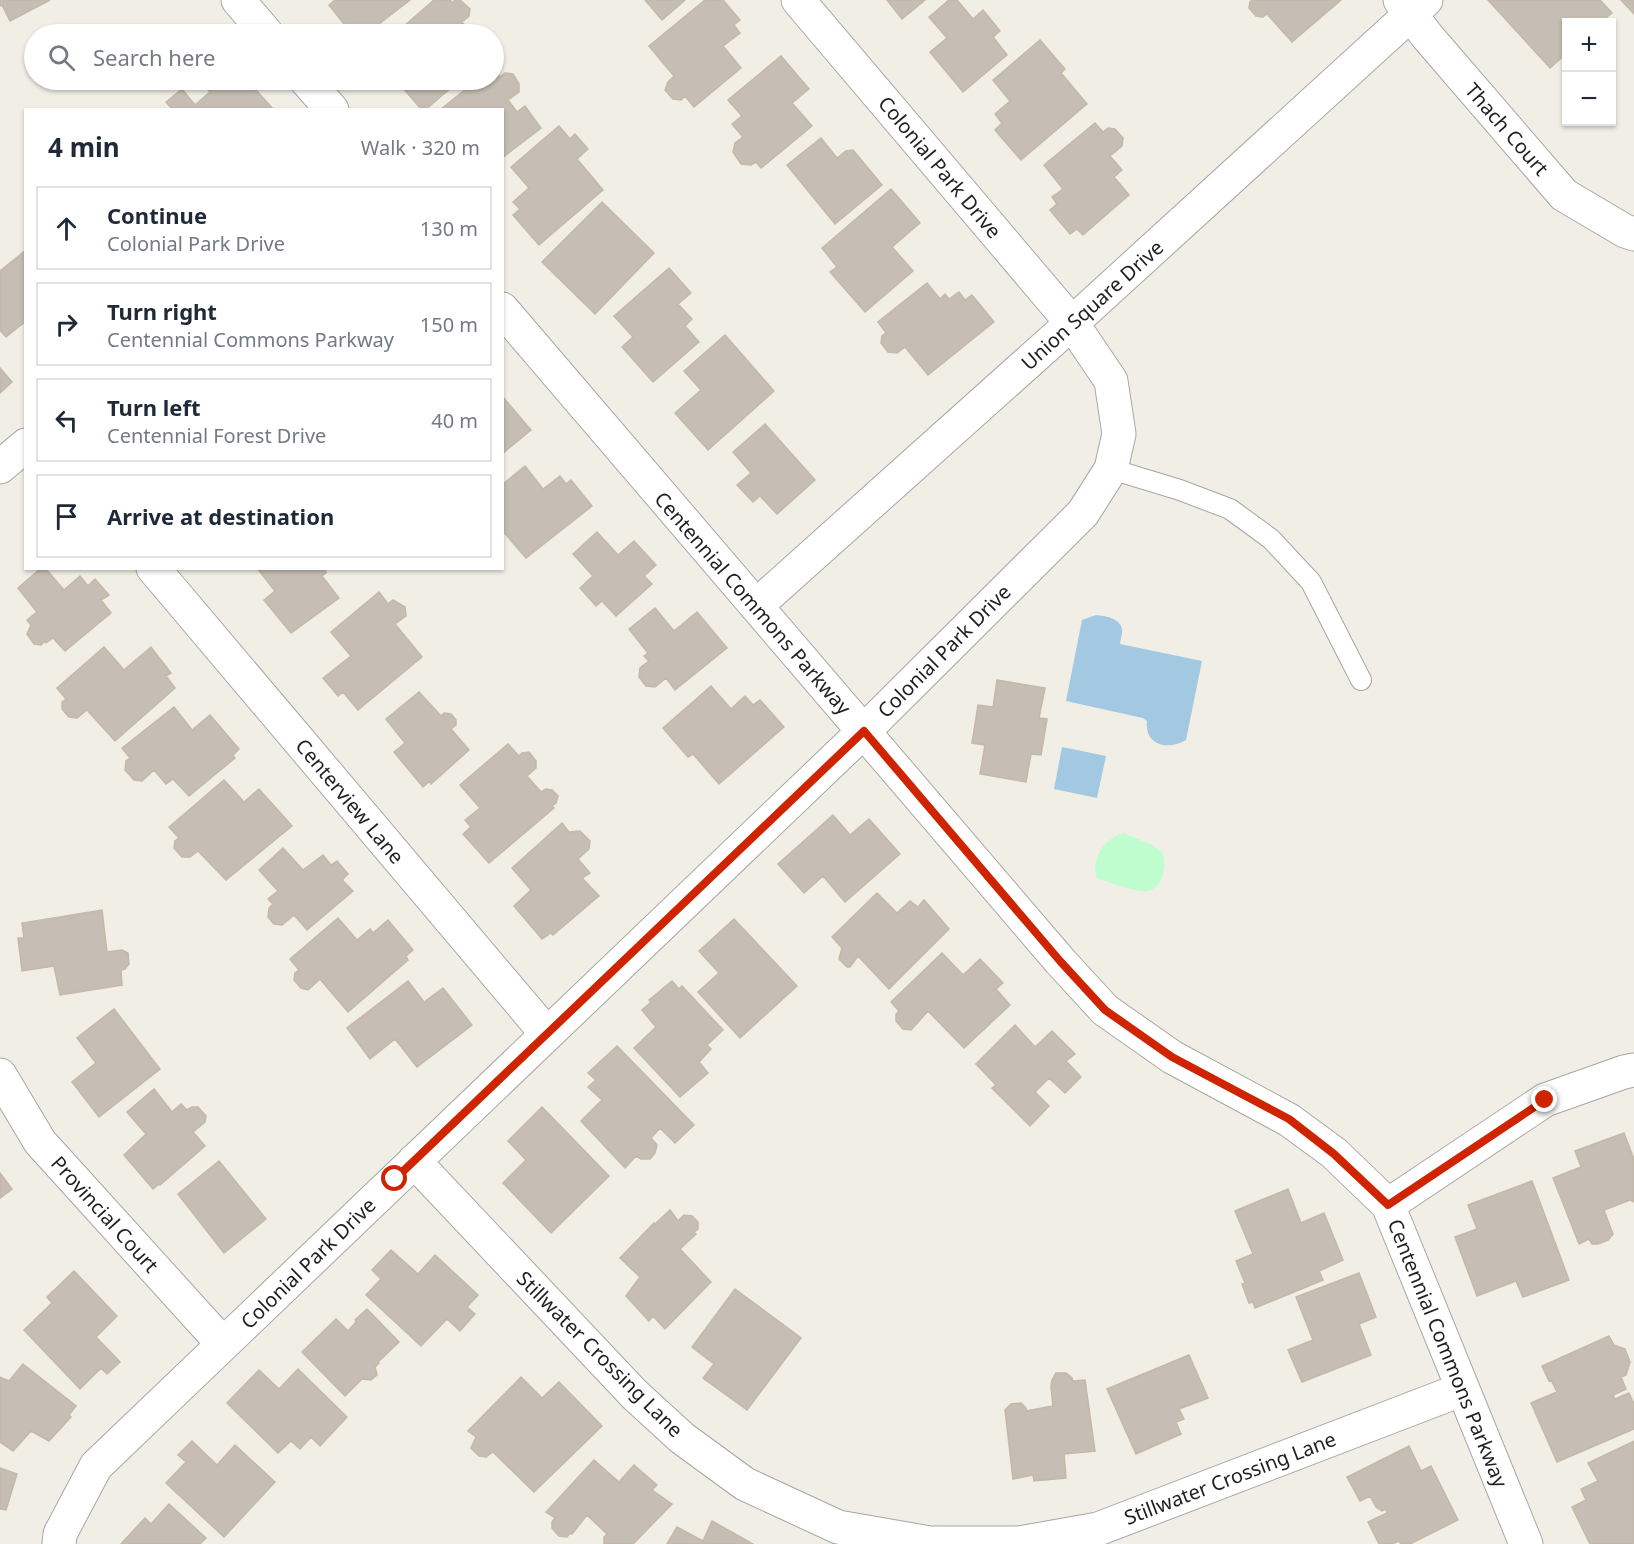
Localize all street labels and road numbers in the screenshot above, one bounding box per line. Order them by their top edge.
street label: Thach Court [1459,77,1555,181]
street label: Colonial Park Drive [872,90,1008,244]
street label: Union Square Drive [1015,234,1169,376]
street label: Centennial Commons Parkway [649,486,858,721]
street label: Colonial Park Drive [872,579,1016,723]
street label: Centerview Lane [290,733,410,869]
street label: Provincial Court [45,1150,165,1278]
street label: Colonial Park Drive [235,1191,381,1335]
street label: Centennial Commons Parkway [1382,1215,1515,1492]
street label: Stillwater Crossing Lane [511,1265,689,1443]
street label: Stillwater Crossing Lane [1120,1425,1340,1531]

